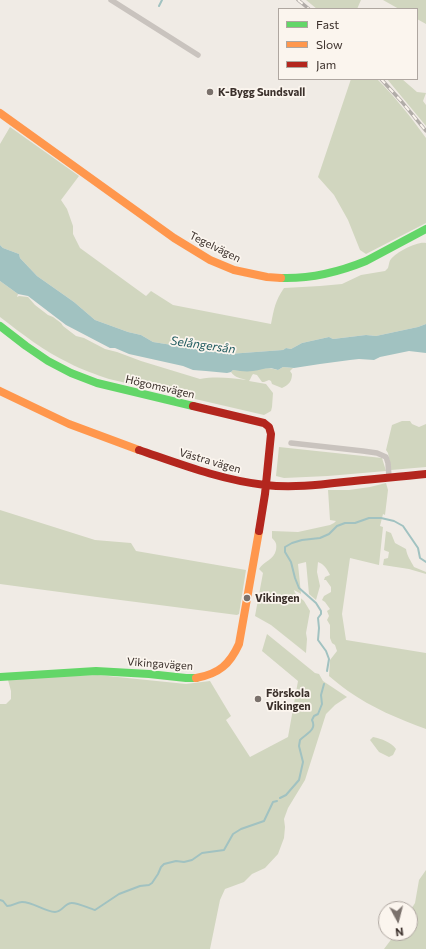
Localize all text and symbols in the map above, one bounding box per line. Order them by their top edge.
legend [278,8,418,80]
text: Fast [316,17,339,31]
text: Slow [316,37,343,51]
text: Jam [316,57,336,71]
place label: K-Bygg Sundsvall [218,85,305,99]
marker: K-Bygg Sundsvall [205,87,215,97]
street label: Tegelvägen [187,229,243,265]
water label: Selångersån [170,333,236,357]
street label: Högomsvägen [124,373,196,401]
street label: Västra vägen [178,446,242,476]
place label: Vikingen [255,591,300,605]
marker: Vikingen [242,593,252,603]
street label: Vikingavägen [127,655,193,673]
place label: Förskola Vikingen [266,686,311,712]
marker: Förskola Vikingen [253,694,263,704]
north arrow [378,901,418,941]
text: N [395,925,404,939]

